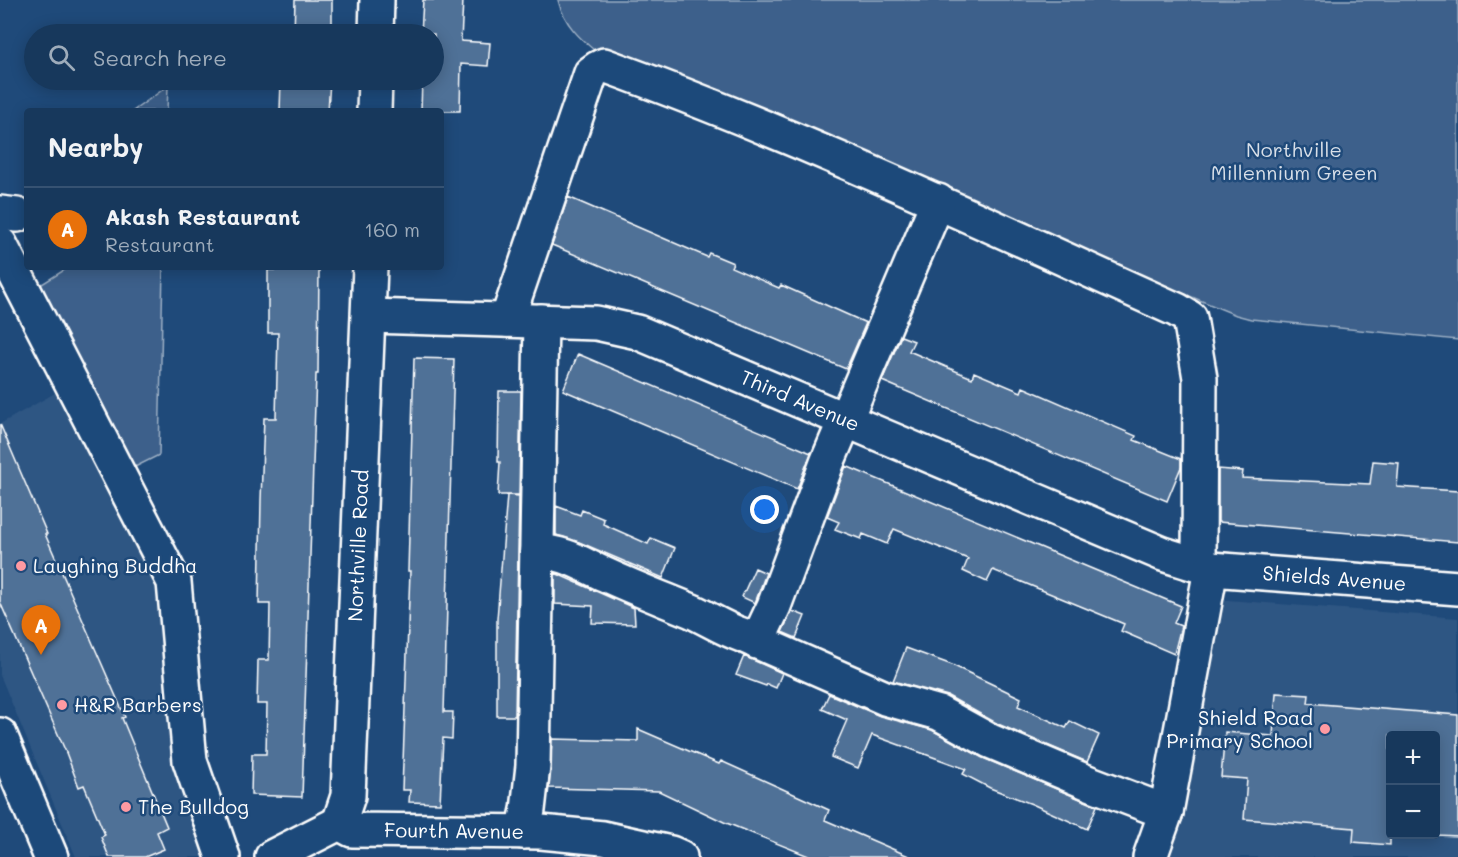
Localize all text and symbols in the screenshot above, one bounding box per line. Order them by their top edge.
search box [24,24,444,90]
icon: search [45,41,78,74]
text: Search here [93,43,227,72]
text: Nearby [48,130,143,164]
park label: Northville Millennium Green [1211,136,1377,185]
text: Akash Restaurant [105,202,300,231]
text: A [61,216,74,242]
text: 160 m [364,216,420,242]
text: Restaurant [105,231,215,257]
street label: Third Avenue [737,363,864,437]
street label: Northville Road [341,469,374,622]
your location [750,495,779,524]
place label: Laughing Buddha [33,552,197,578]
marker: Laughing Buddha [14,559,28,573]
street label: Shields Avenue [1262,559,1407,596]
pin: A [22,606,60,655]
place label: H&R Barbers [74,691,202,717]
marker: H&R Barbers [55,698,69,712]
place label: Shield Road Primary School [1166,704,1313,753]
marker: Shield Road Primary School [1318,722,1332,736]
map controls [1386,731,1440,839]
button: + [1386,731,1440,785]
button: − [1386,785,1440,839]
place label: The Bulldog [138,793,249,819]
marker: The Bulldog [119,800,133,814]
street label: Fourth Avenue [384,816,524,844]

